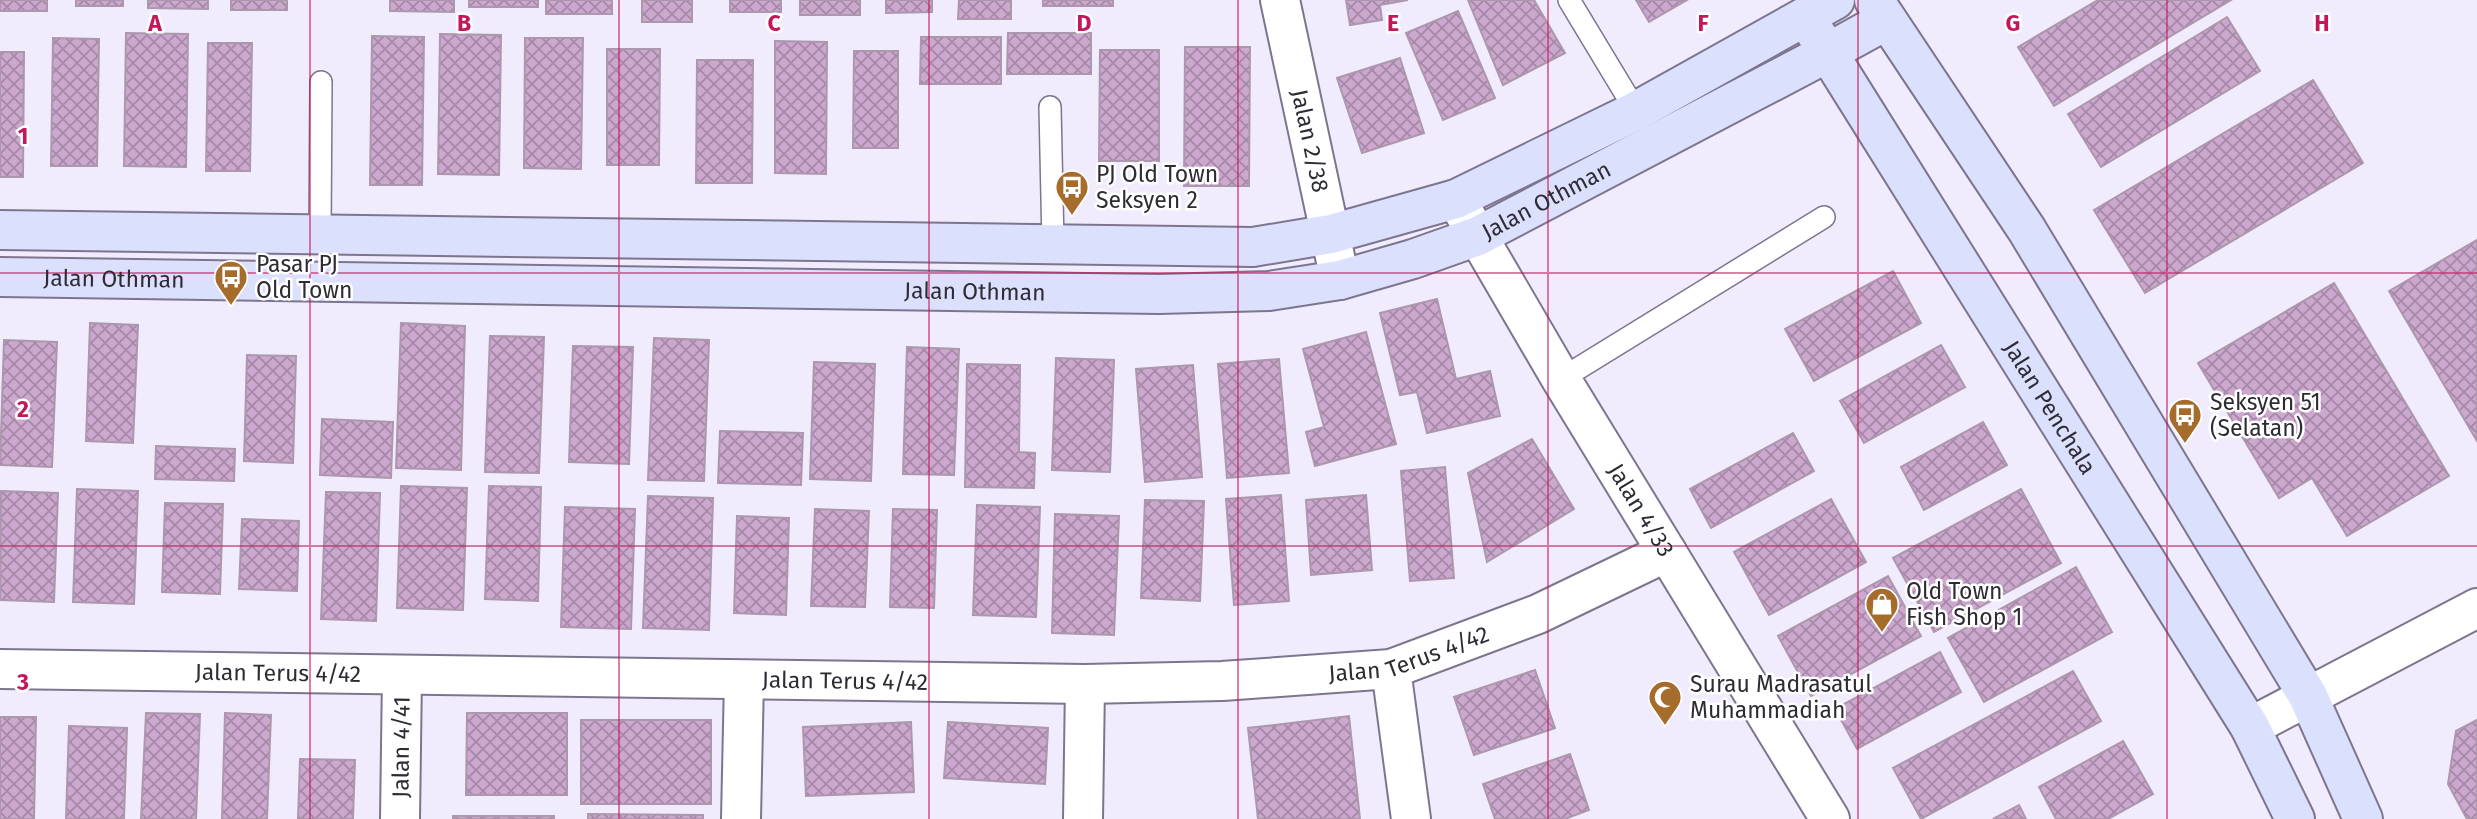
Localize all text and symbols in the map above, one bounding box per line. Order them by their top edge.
text: A [147,9,162,37]
text: B [457,9,471,37]
text: C [767,9,781,37]
text: D [1077,9,1092,37]
text: E [1387,9,1399,37]
text: F [1697,9,1709,37]
text: G [2006,9,2020,37]
text: H [2314,9,2330,37]
street label: Jalan 2/38 [1285,87,1335,195]
text: 1 [18,122,28,150]
street label: Jalan Othman [1477,155,1615,245]
place label: PJ Old Town Seksyen 2 [1096,160,1218,214]
bus stop icon: PJ Old Town Seksyen 2 [1053,168,1091,217]
place label: Pasar PJ Old Town [256,250,352,304]
bus stop icon: Pasar PJ Old Town [212,258,250,307]
street label: Jalan Othman [43,264,185,294]
street label: Jalan Othman [904,276,1046,306]
street label: Jalan Penchala [1998,335,2102,480]
place label: Seksyen 51 (Selatan) [2210,388,2321,442]
text: 2 [17,395,29,423]
bus stop icon: Seksyen 51 (Selatan) [2166,396,2204,445]
street label: Jalan 4/33 [1602,458,1680,562]
place label: Old Town Fish Shop 1 [1906,577,2022,631]
shop icon: Old Town Fish Shop 1 [1863,585,1901,634]
street label: Jalan Terus 4/42 [1328,620,1493,687]
street label: Jalan Terus 4/42 [195,658,361,688]
street label: Jalan Terus 4/42 [762,666,928,696]
text: 3 [16,668,29,696]
place label: Surau Madrasatul Muhammadiah [1690,670,1872,724]
mosque icon: Surau Madrasatul Muhammadiah [1646,678,1684,727]
street label: Jalan 4/41 [386,696,416,798]

